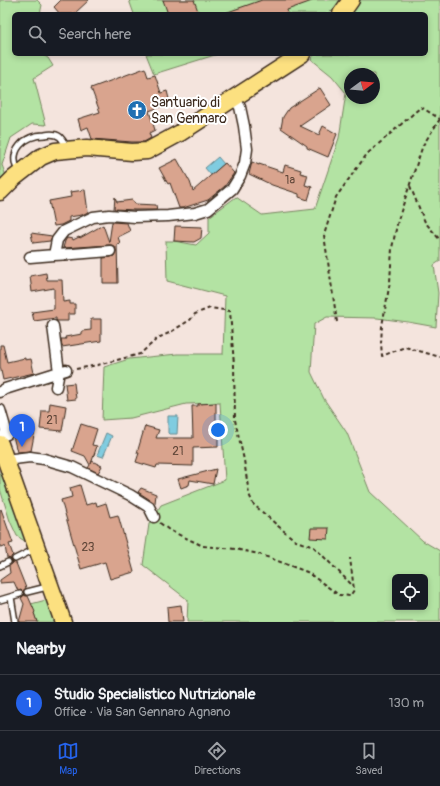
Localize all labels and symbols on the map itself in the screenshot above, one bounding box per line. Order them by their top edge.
north arrow [344,68,380,104]
place label: Santuario di San Gennaro [151,94,227,127]
church icon: Santuario di San Gennaro [126,99,148,121]
house number: 1a [285,173,296,188]
house number: 21 [46,413,58,428]
pin: 1 [9,414,35,447]
your location [208,420,228,440]
house number: 21 [172,444,184,459]
house number: 23 [81,540,95,555]

